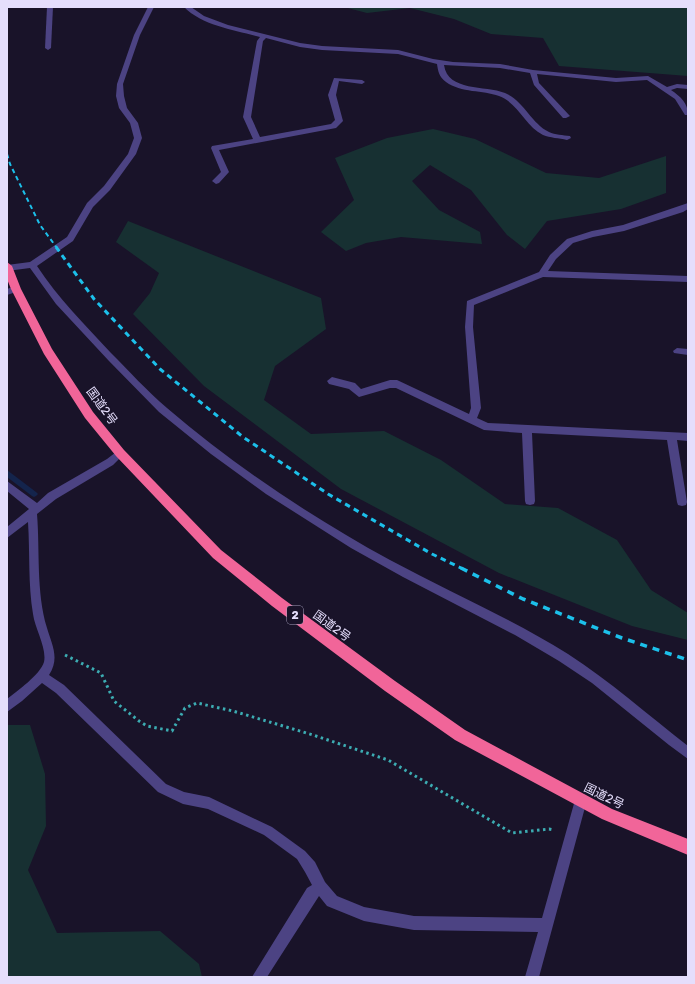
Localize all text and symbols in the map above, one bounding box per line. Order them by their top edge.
street label: 国道2号 [84,384,120,428]
road number: 2 [287,606,303,624]
street label: 国道2号 [310,608,354,644]
street label: 国道2号 [582,780,626,812]

